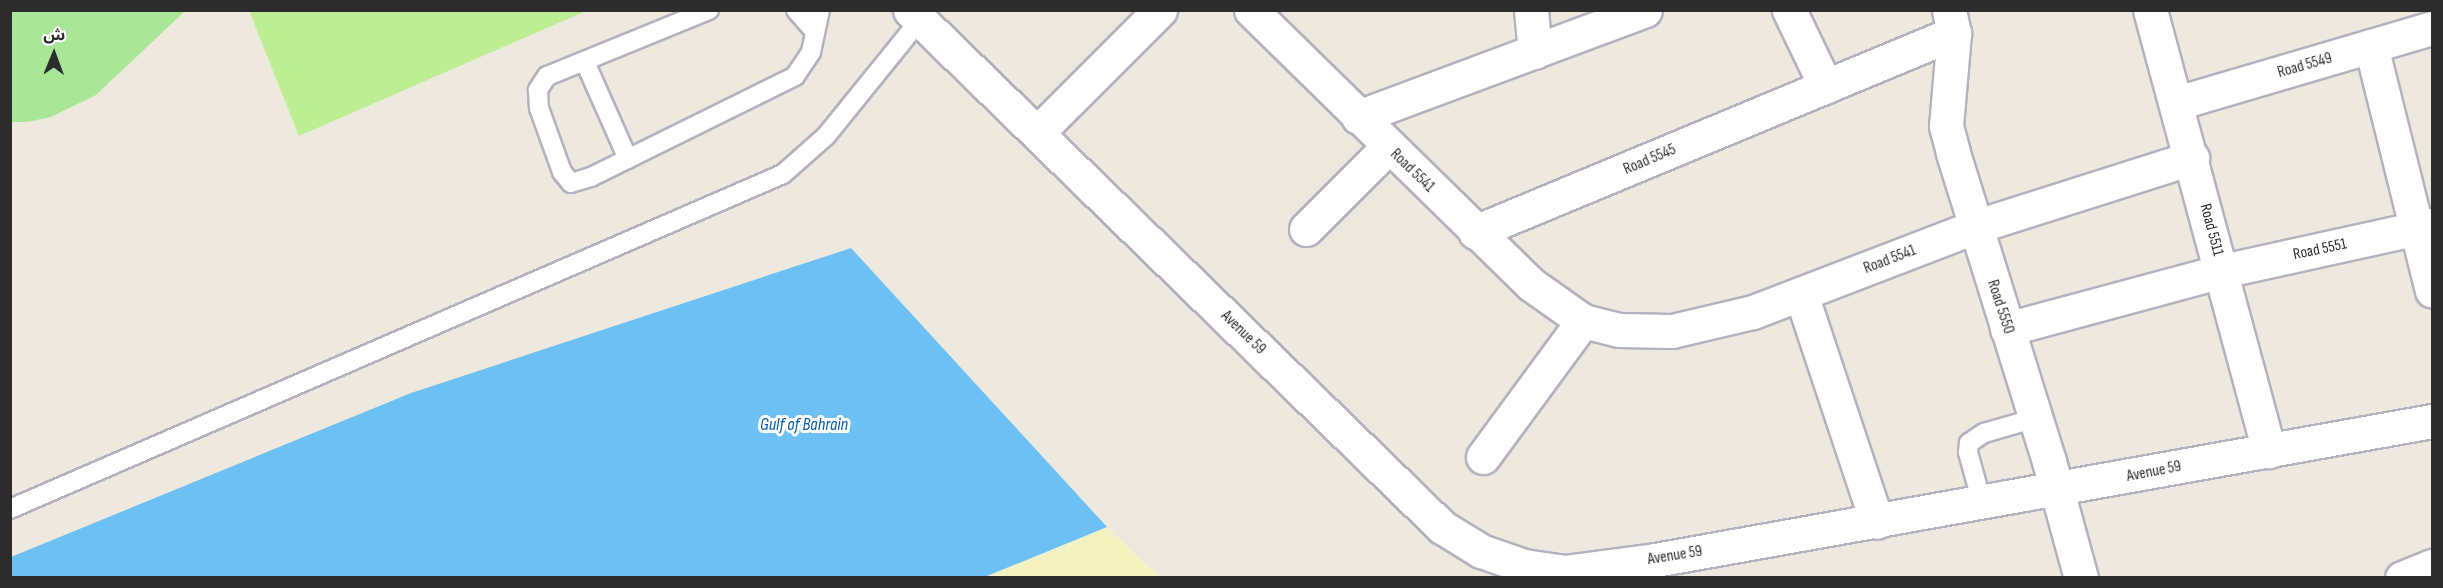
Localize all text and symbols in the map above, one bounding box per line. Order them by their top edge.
north arrow [24,24,84,84]
text: ش [43,26,65,45]
street label: Road 5549 [2275,49,2335,83]
street label: Road 5545 [1621,140,1679,180]
street label: Road 5541 [1386,145,1438,197]
street label: Road 5511 [2195,202,2227,258]
street label: Road 5551 [2292,235,2348,265]
street label: Road 5541 [1861,241,1919,279]
street label: Road 5550 [1982,278,2018,336]
street label: Avenue 59 [1216,307,1270,359]
water label: Gulf of Bahrain [760,414,848,436]
street label: Avenue 59 [2125,457,2183,487]
street label: Avenue 59 [1646,542,1704,570]

